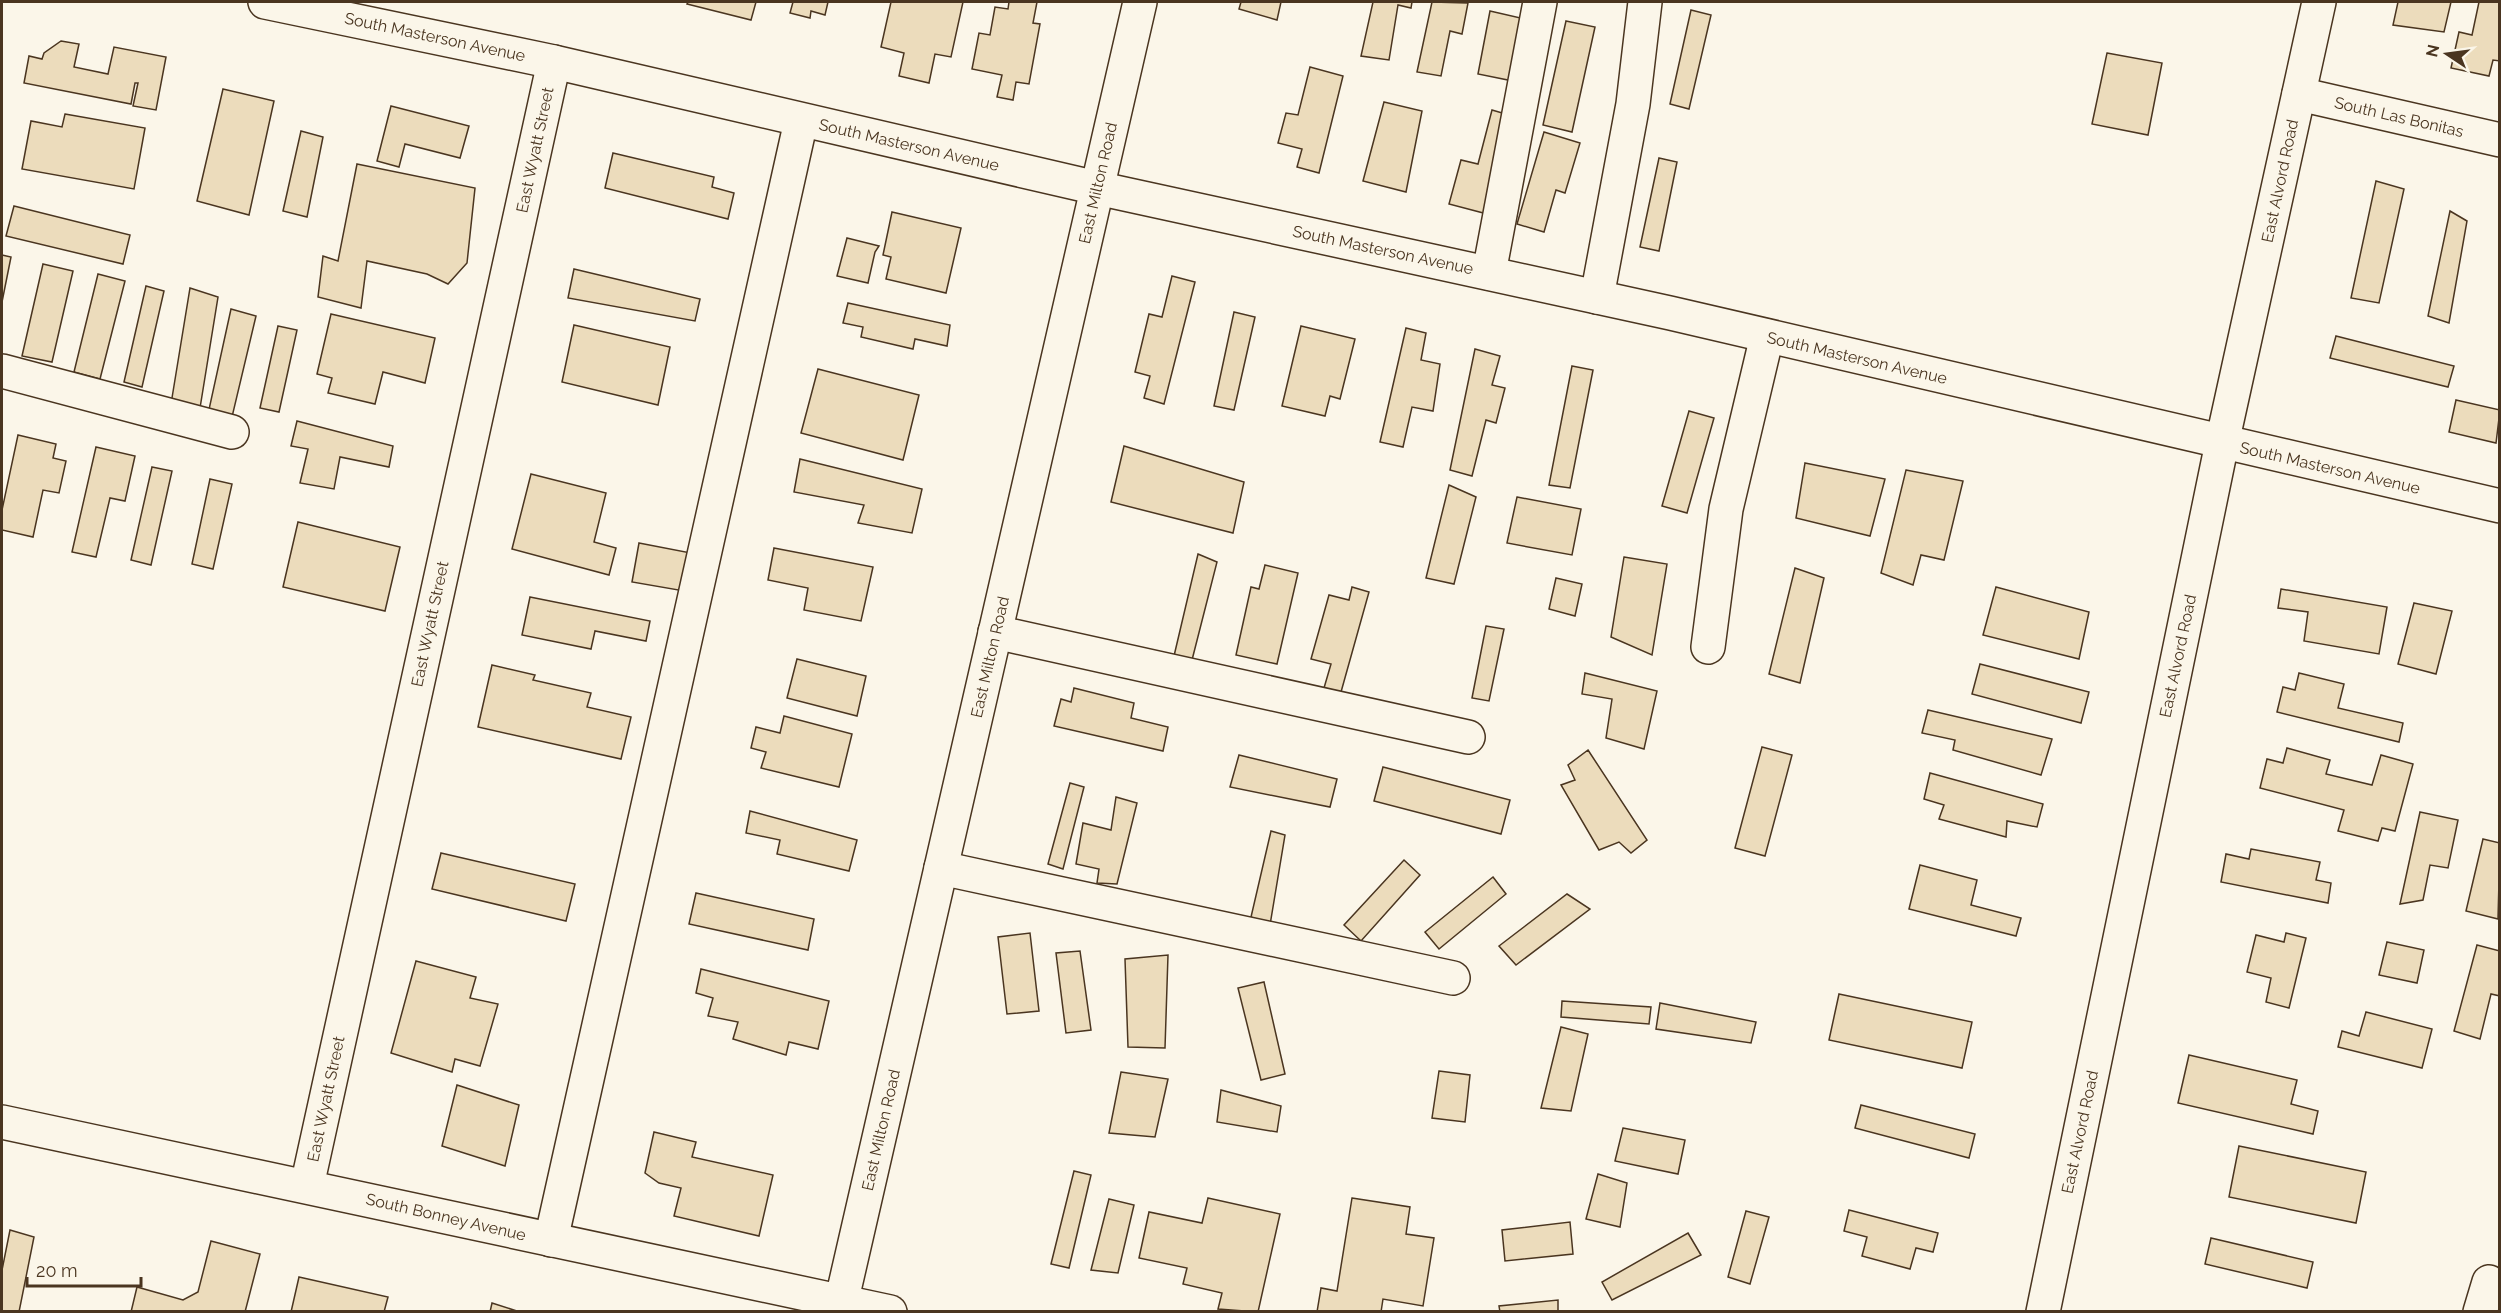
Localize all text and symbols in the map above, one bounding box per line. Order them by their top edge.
street label: South Masterson Avenue [343,9,527,65]
north arrow [2417,24,2477,84]
text: N [2422,43,2444,59]
street label: East Wyatt Street [512,85,558,215]
street label: South Las Bonitas [2332,93,2466,141]
street label: South Masterson Avenue [817,115,1001,175]
street label: East Alvord Road [2258,118,2302,244]
street label: East Milton Road [1075,120,1121,246]
street label: South Masterson Avenue [1291,222,1475,278]
street label: South Masterson Avenue [1765,328,1949,388]
street label: South Masterson Avenue [2238,438,2422,498]
street label: East Wyatt Street [407,559,453,689]
street label: East Alvord Road [2156,593,2200,719]
street label: East Milton Road [967,594,1013,720]
street label: East Wyatt Street [303,1034,349,1164]
street label: East Milton Road [858,1067,904,1193]
street label: East Alvord Road [2058,1069,2102,1195]
street label: South Bonney Avenue [364,1189,528,1245]
scale bar [27,1250,141,1288]
text: 20 m [36,1260,78,1281]

